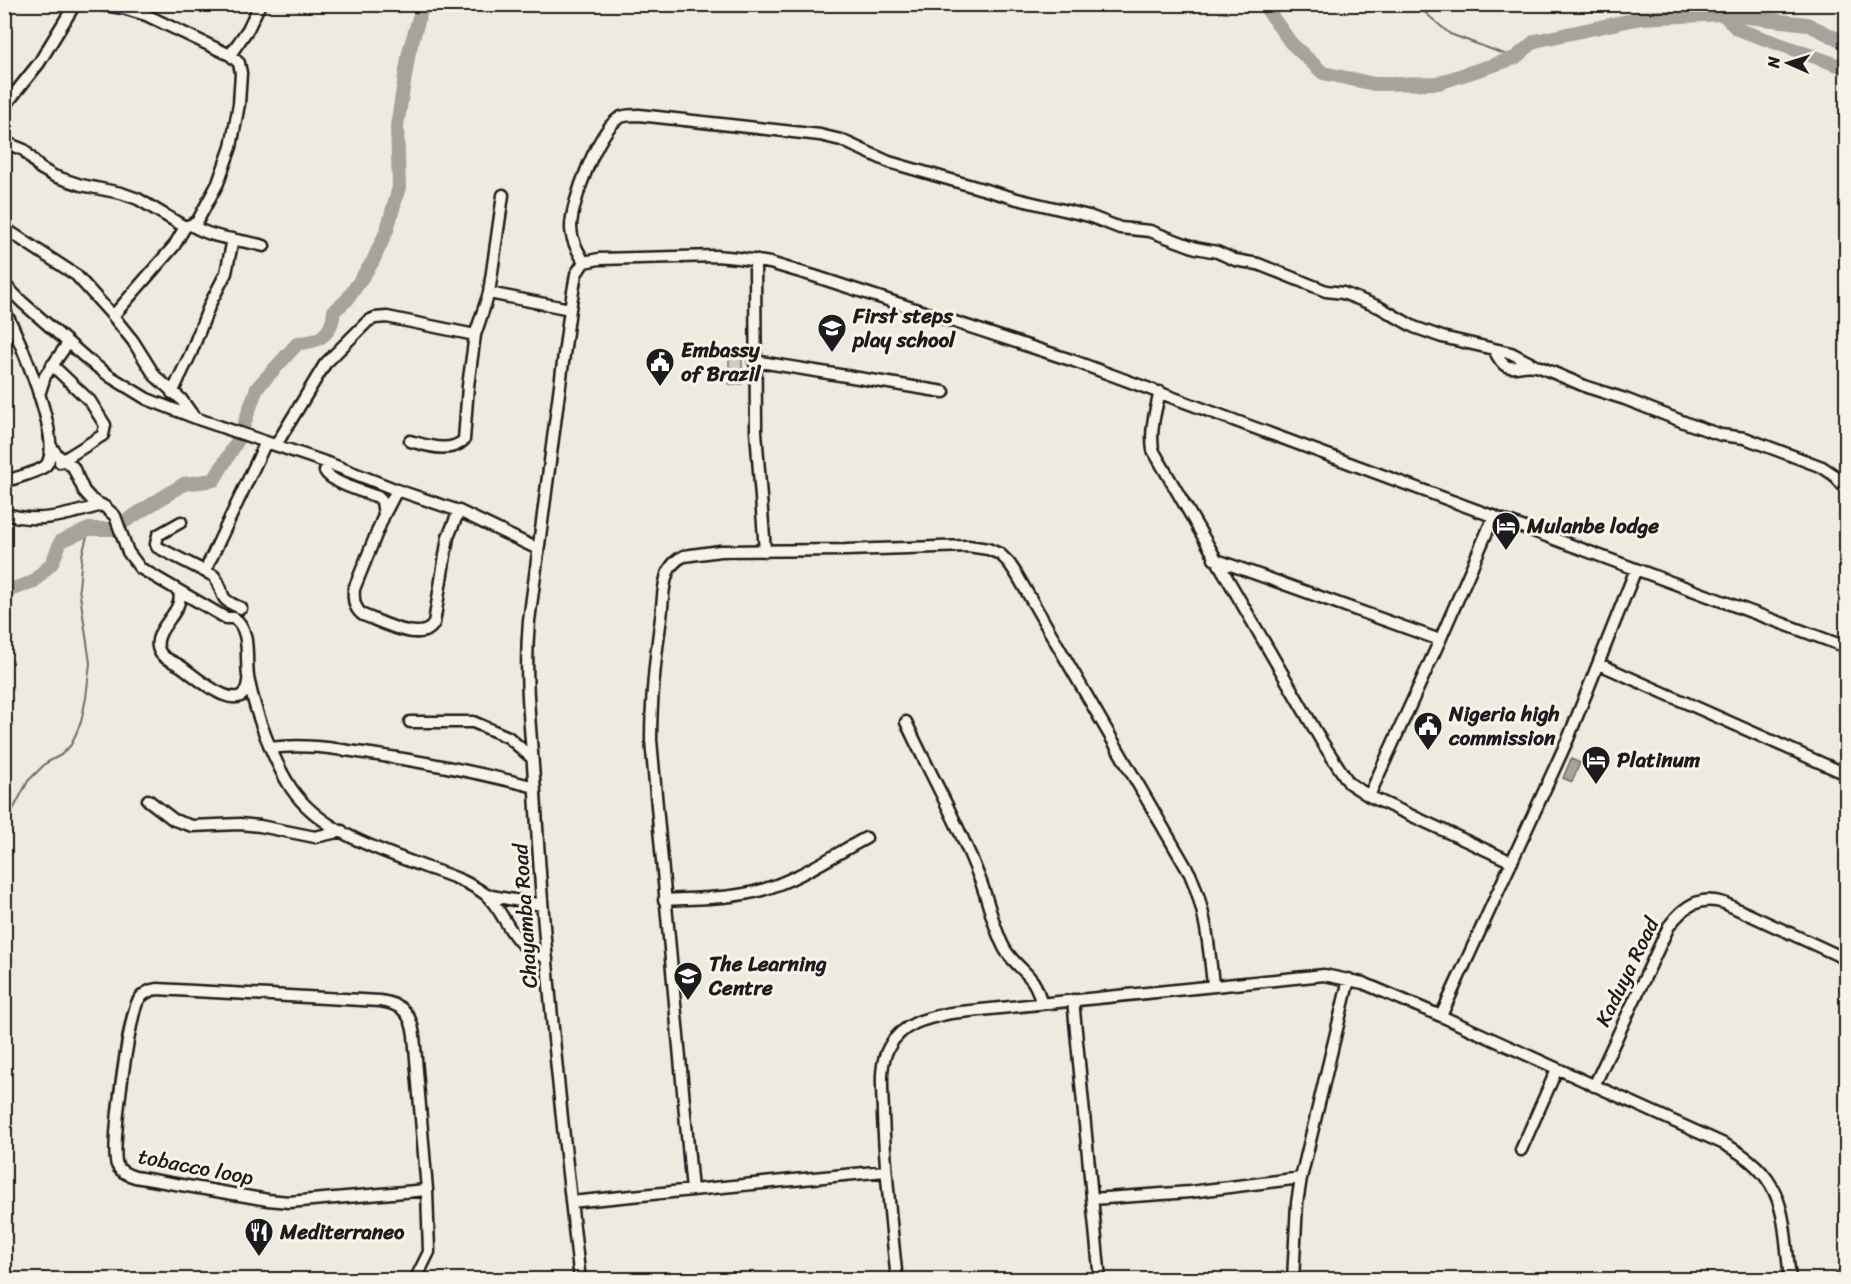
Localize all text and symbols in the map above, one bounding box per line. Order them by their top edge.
north arrow [1758,33,1818,93]
text: N [1759,55,1788,70]
place label: First steps play school [851,297,956,359]
school or university icon: First steps play school [816,312,848,354]
place label: Embassy of Brazil [681,331,762,393]
public building icon: Embassy of Brazil [644,346,676,388]
place label: Mulanbe lodge [1526,507,1659,545]
hotel icon: Mulanbe lodge [1490,510,1522,552]
place label: Nigeria high commission [1448,695,1560,757]
public building icon: Nigeria high commission [1412,710,1444,752]
place label: Platinum [1617,741,1701,779]
hotel icon: Platinum [1580,744,1612,786]
street label: Chayamba Road [501,841,549,990]
street label: Kaduya Road [1584,909,1671,1033]
place label: The Learning Centre [708,945,827,1007]
school or university icon: The Learning Centre [672,960,704,1002]
street label: tobacco loop [135,1137,257,1197]
place label: Mediterraneo [279,1213,405,1251]
restaurant icon: Mediterraneo [243,1216,275,1258]

